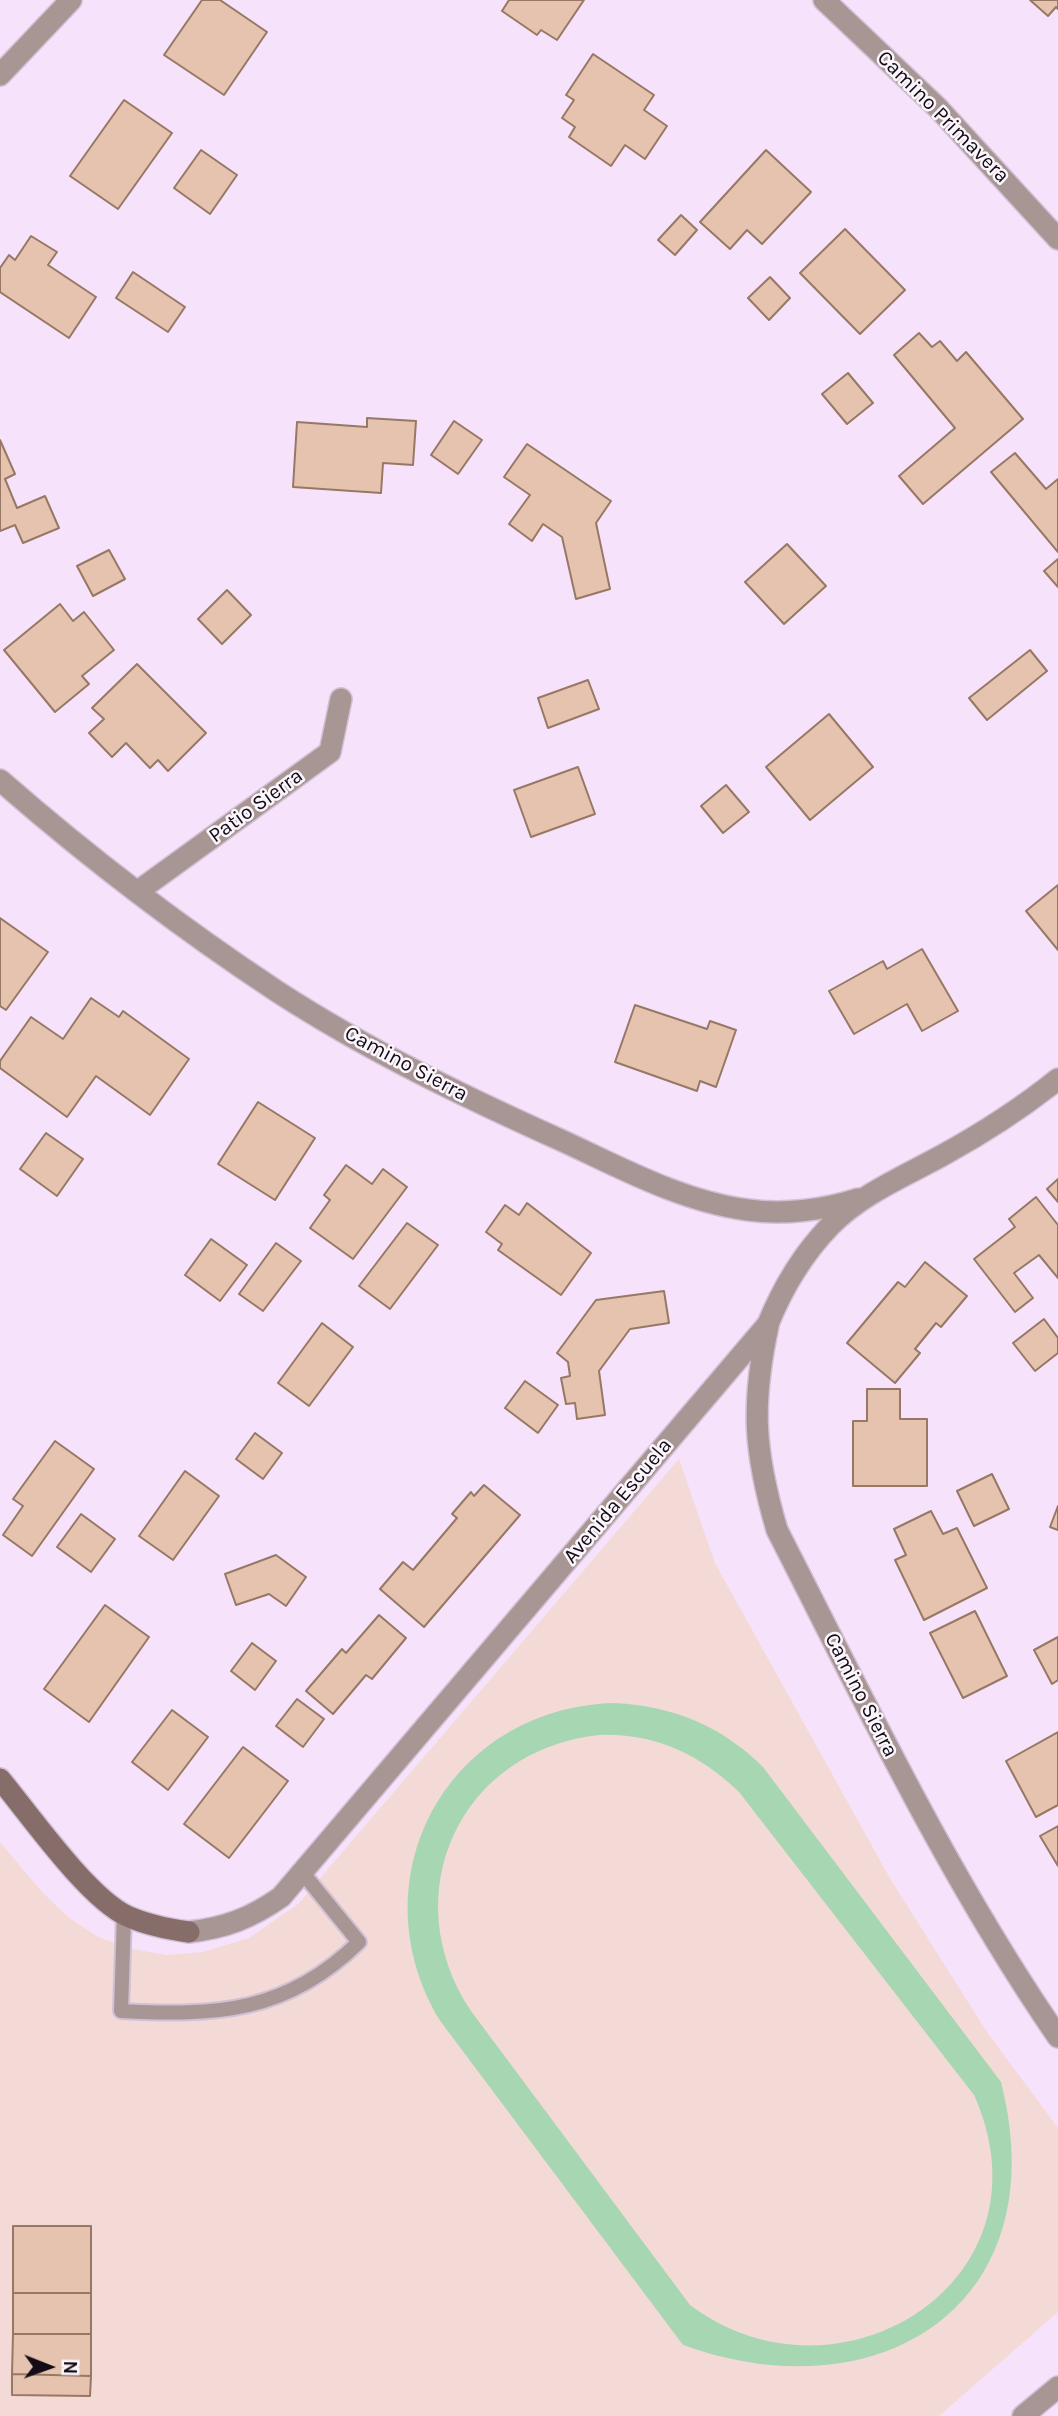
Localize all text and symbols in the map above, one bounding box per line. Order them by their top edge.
street label: Camino Primavera [872,46,1014,188]
street label: Patio Sierra [204,763,308,849]
street label: Camino Sierra [340,1021,472,1107]
street label: Avenida Escuela [558,1433,678,1569]
street label: Camino Sierra [819,1629,903,1761]
north arrow [14,2332,84,2402]
text: N [59,2360,81,2374]

